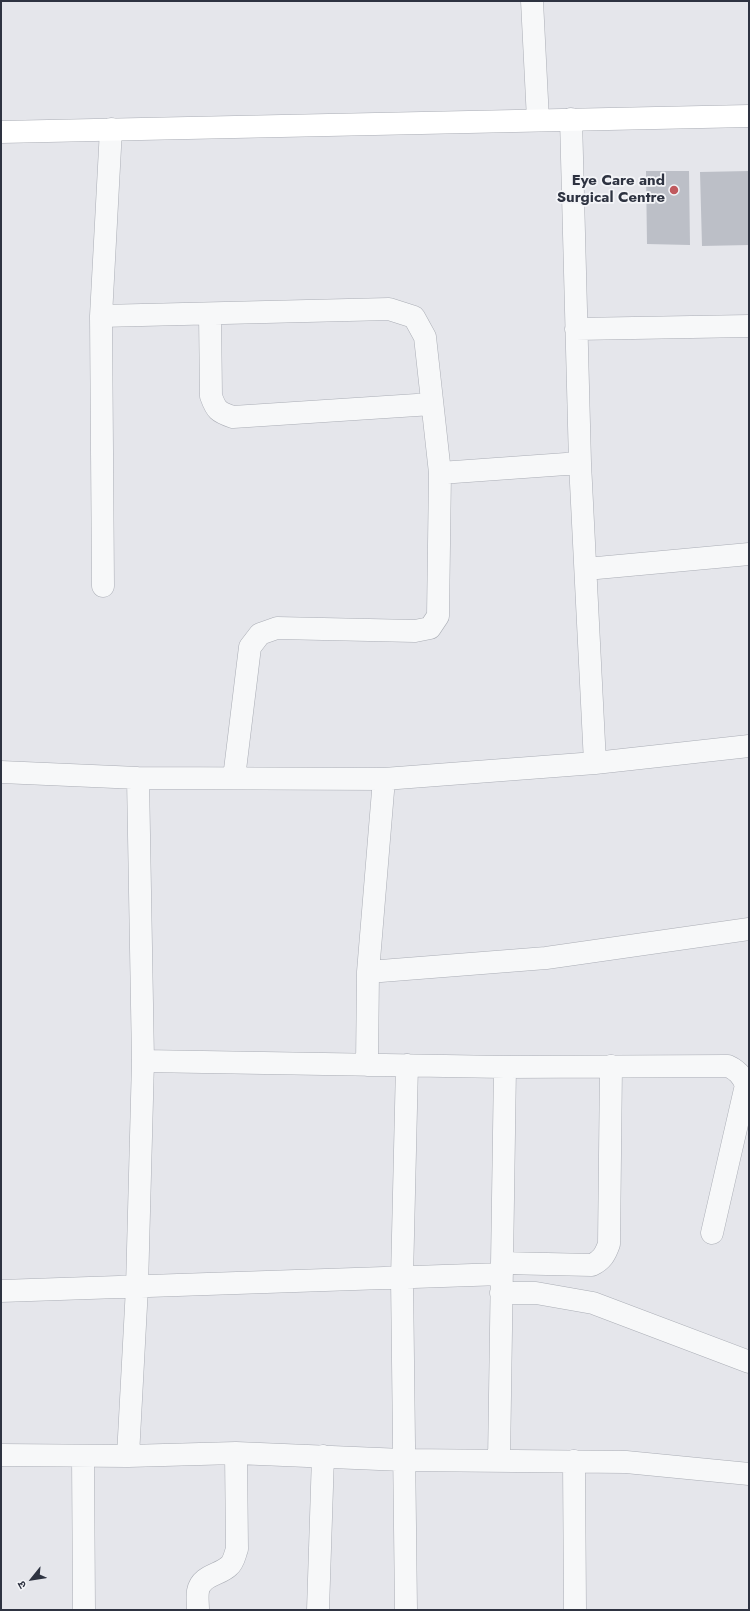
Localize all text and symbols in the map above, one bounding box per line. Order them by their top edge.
place label: Eye Care and Surgical Centre [557,172,665,207]
marker: Eye Care and Surgical Centre [668,184,680,196]
north arrow [12,1559,52,1599]
text: उ [13,1578,30,1592]

